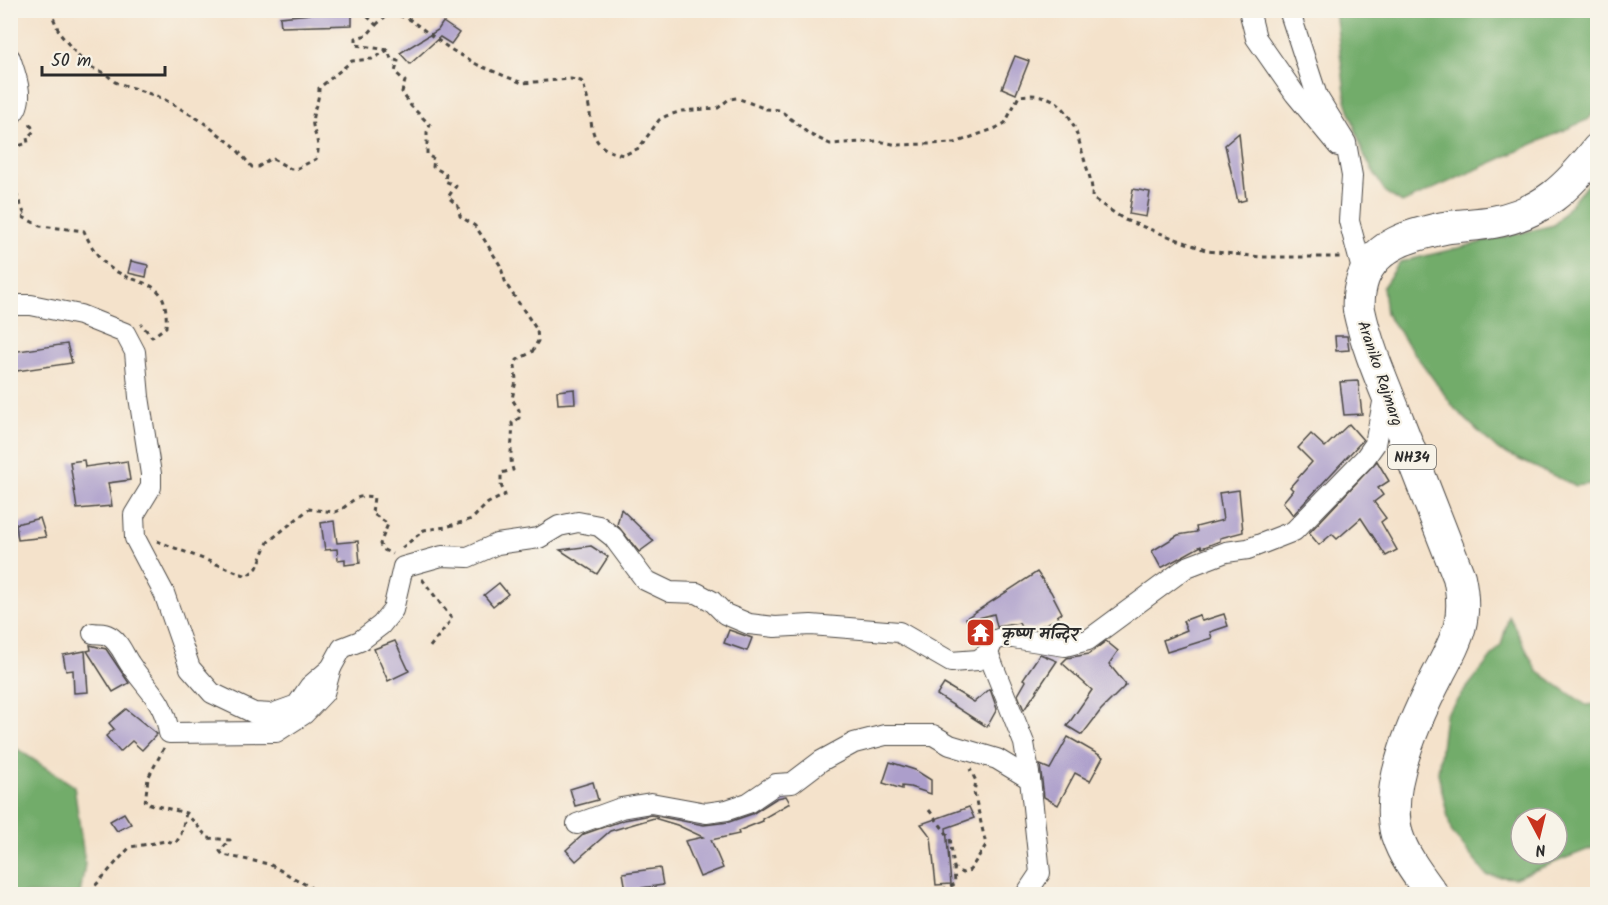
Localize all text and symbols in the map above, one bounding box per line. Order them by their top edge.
scale bar [42,39,165,77]
text: 50 m [51,47,91,76]
street label: Araniko Rajmarg [1350,317,1409,430]
road number: NH34 [1388,445,1436,469]
temple icon: कृष्ण मन्दिर [965,617,997,649]
place label: कृष्ण मन्दिर [1002,622,1082,647]
north arrow [1509,806,1569,866]
text: N [1534,836,1547,862]

